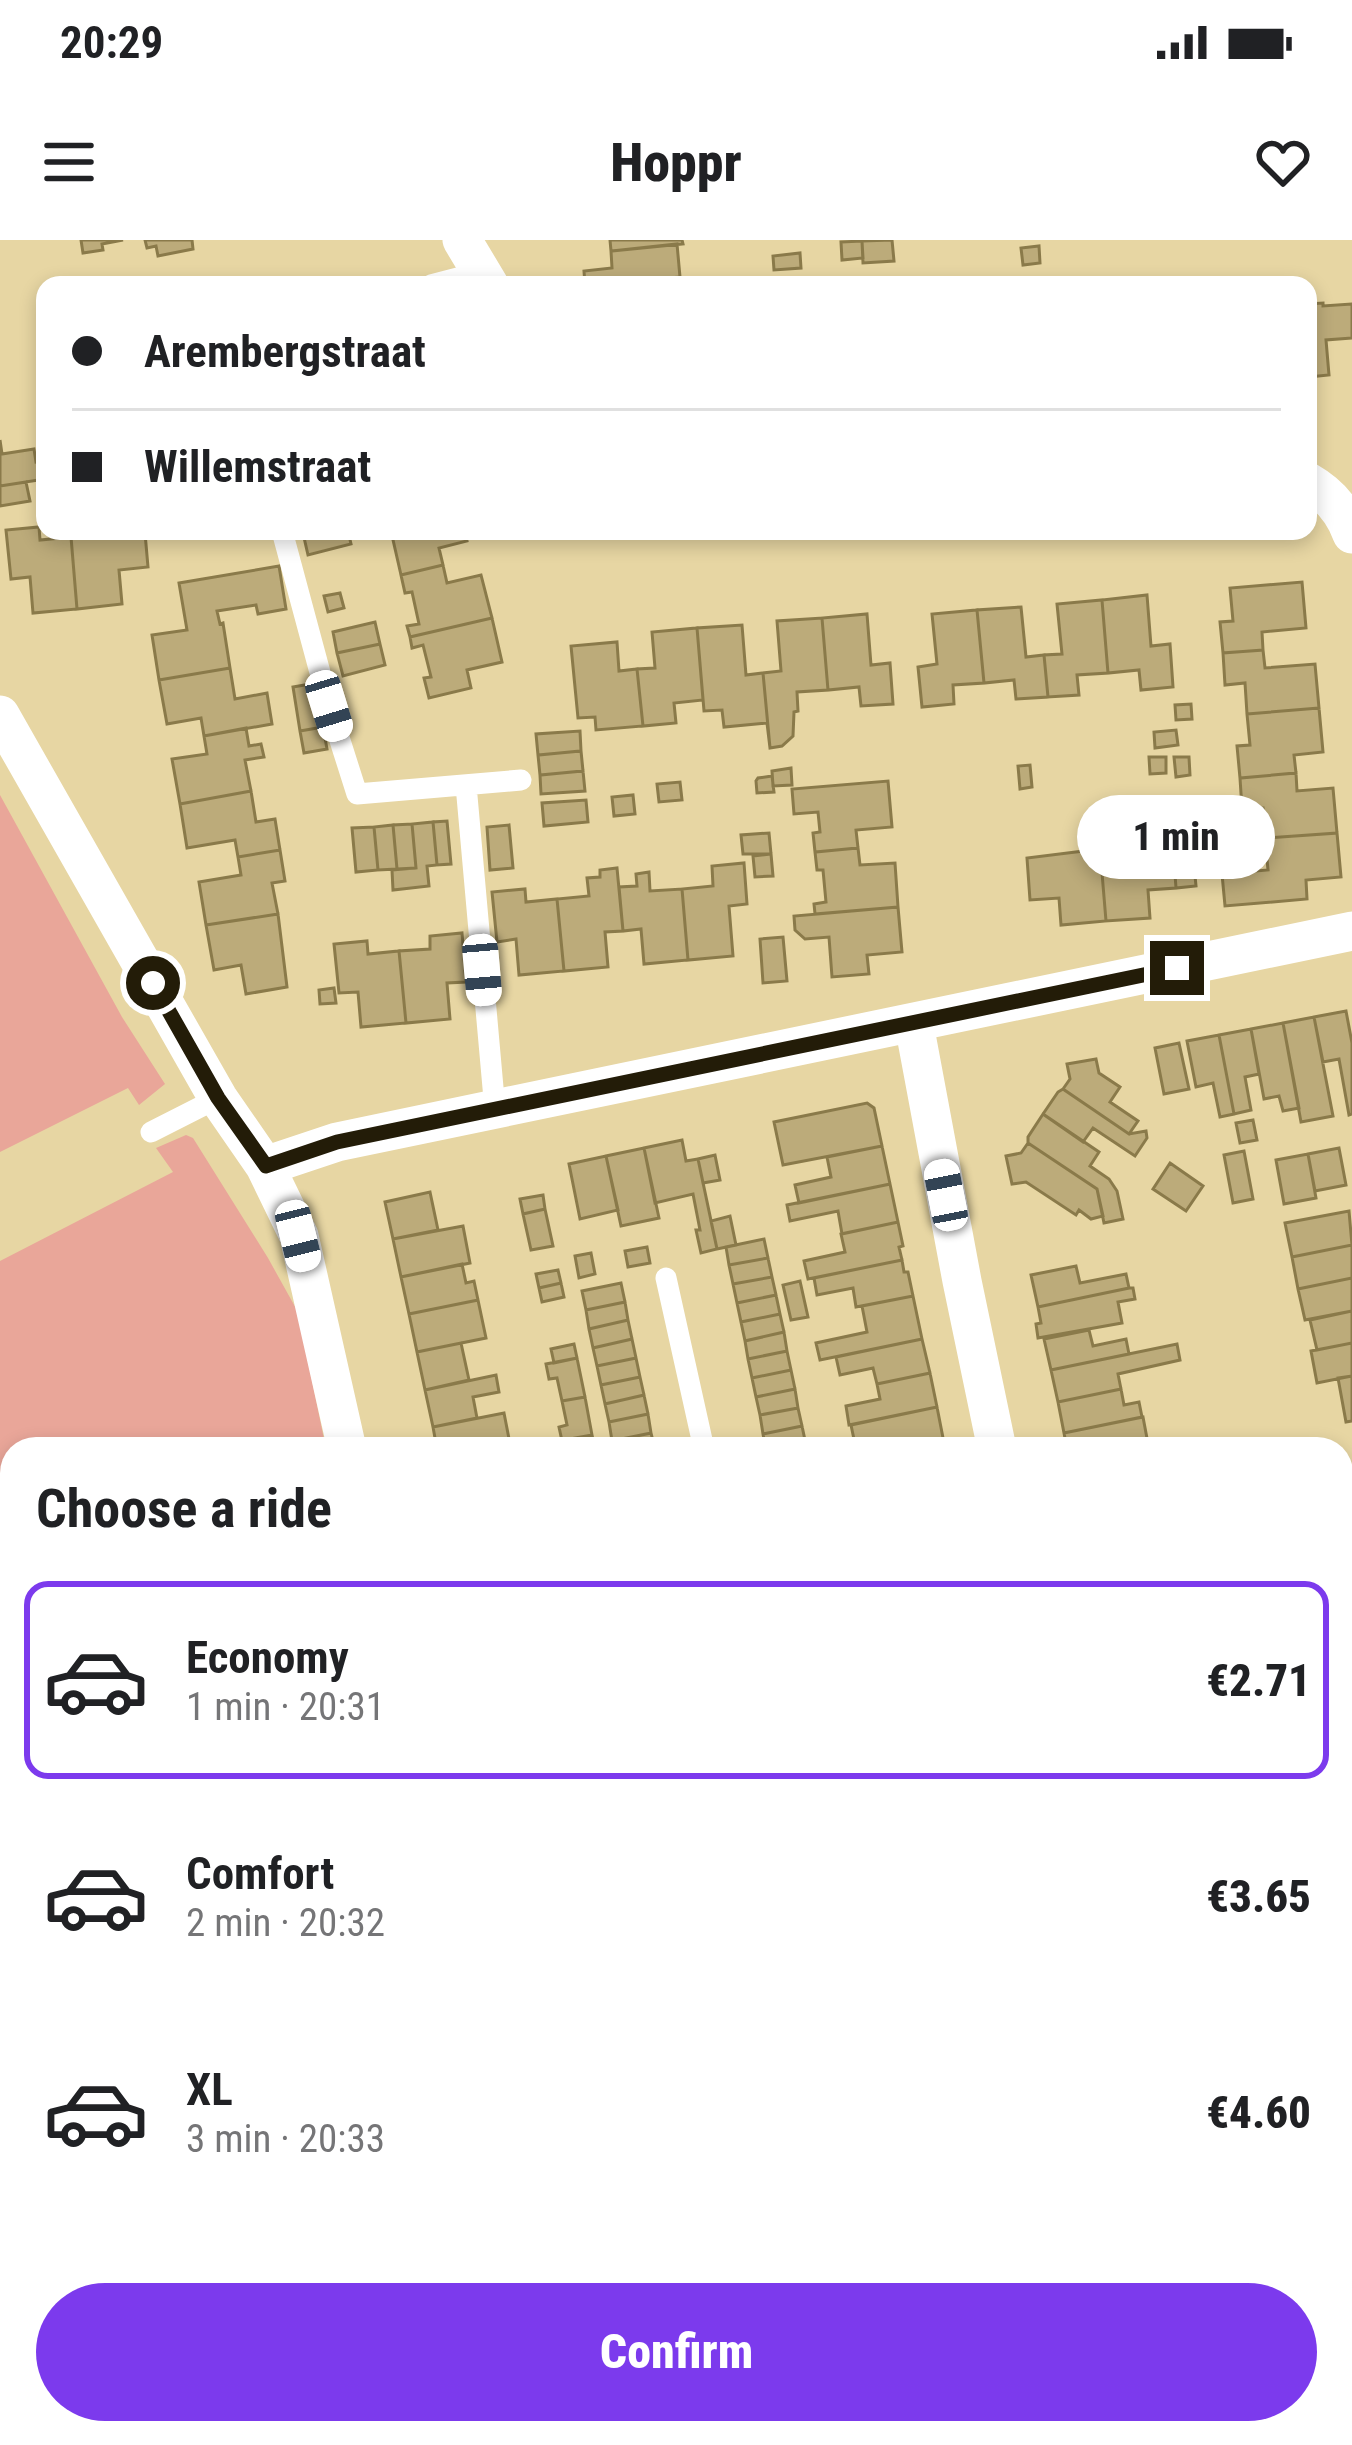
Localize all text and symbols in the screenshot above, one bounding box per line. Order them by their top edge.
text: 20:29 [60,16,163,69]
icon: menu [36,129,102,195]
icon: heart [1250,129,1316,195]
text: Hoppr [610,131,742,194]
text: Arembergstraat [144,325,426,378]
text: Willemstraat [144,440,371,493]
car [301,666,357,746]
callout: 1 min [1078,794,1276,878]
text: 1 min [1133,814,1219,860]
car [461,933,503,1007]
route end [1150,941,1204,995]
route start [126,956,180,1010]
car [921,1156,971,1234]
car [272,1197,324,1275]
text: Choose a ride [36,1477,332,1540]
icon: car [42,1626,150,1734]
text: Economy [186,1631,349,1684]
text: €2.71 [1206,1654,1311,1707]
text: 1 min · 20:31 [186,1684,385,1730]
icon: car [42,1842,150,1950]
text: Comfort [186,1847,334,1900]
text: €3.65 [1206,1870,1311,1923]
text: 2 min · 20:32 [186,1900,385,1946]
icon: car [42,2058,150,2166]
text: XL [186,2063,233,2116]
text: €4.60 [1206,2086,1311,2139]
text: 3 min · 20:33 [186,2116,385,2162]
button: Confirm [36,2283,1317,2421]

